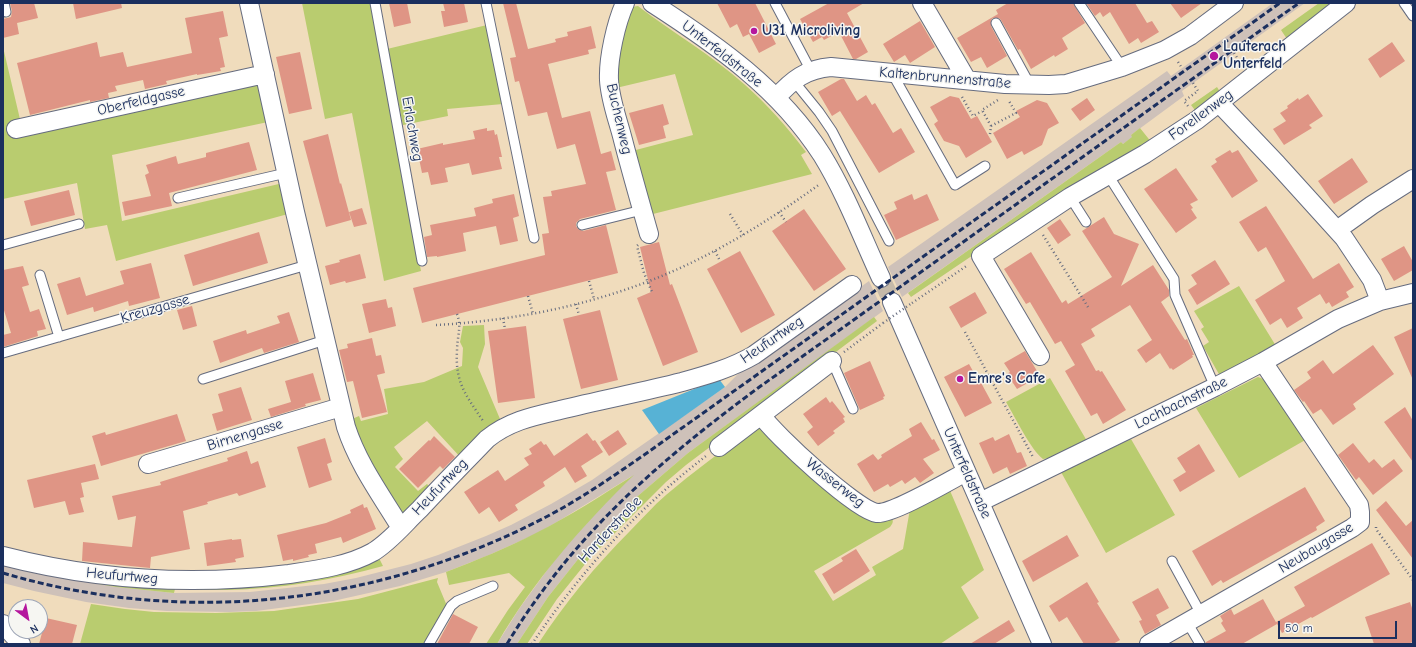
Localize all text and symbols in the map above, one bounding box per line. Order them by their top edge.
street label: Unterfeldstraße [678,17,766,91]
place label: U31 Microliving [762,22,861,40]
marker: U31 Microliving [749,26,759,36]
place label: Lauterach Unterfeld [1223,38,1286,73]
marker: Lauterach Unterfeld [1208,50,1220,62]
street label: Kaltenbrunnenstraße [878,63,1012,93]
street label: Oberfeldgasse [95,82,187,120]
street label: Buchenweg [602,82,636,156]
street label: Forellenweg [1165,86,1237,144]
street label: Erlachweg [397,95,427,163]
street label: Kreuzgasse [118,291,192,327]
street label: Heufurtweg [737,312,807,368]
place label: Emre's Cafe [968,370,1045,388]
street label: Lochbachstraße [1132,373,1230,433]
marker: Emre's Cafe [955,374,965,384]
street label: Birnengasse [205,415,285,455]
street label: Unterfeldstraße [939,425,995,521]
street label: Wasserweg [802,454,868,512]
street label: Heufurtweg [408,455,472,519]
street label: Harderstraße [574,493,646,567]
street label: Neubaugasse [1275,519,1357,577]
street label: Heufurtweg [85,564,159,588]
north arrow [8,599,48,639]
scale bar [1280,613,1399,639]
text: N [28,621,41,636]
text: 50 m [1285,621,1313,635]

